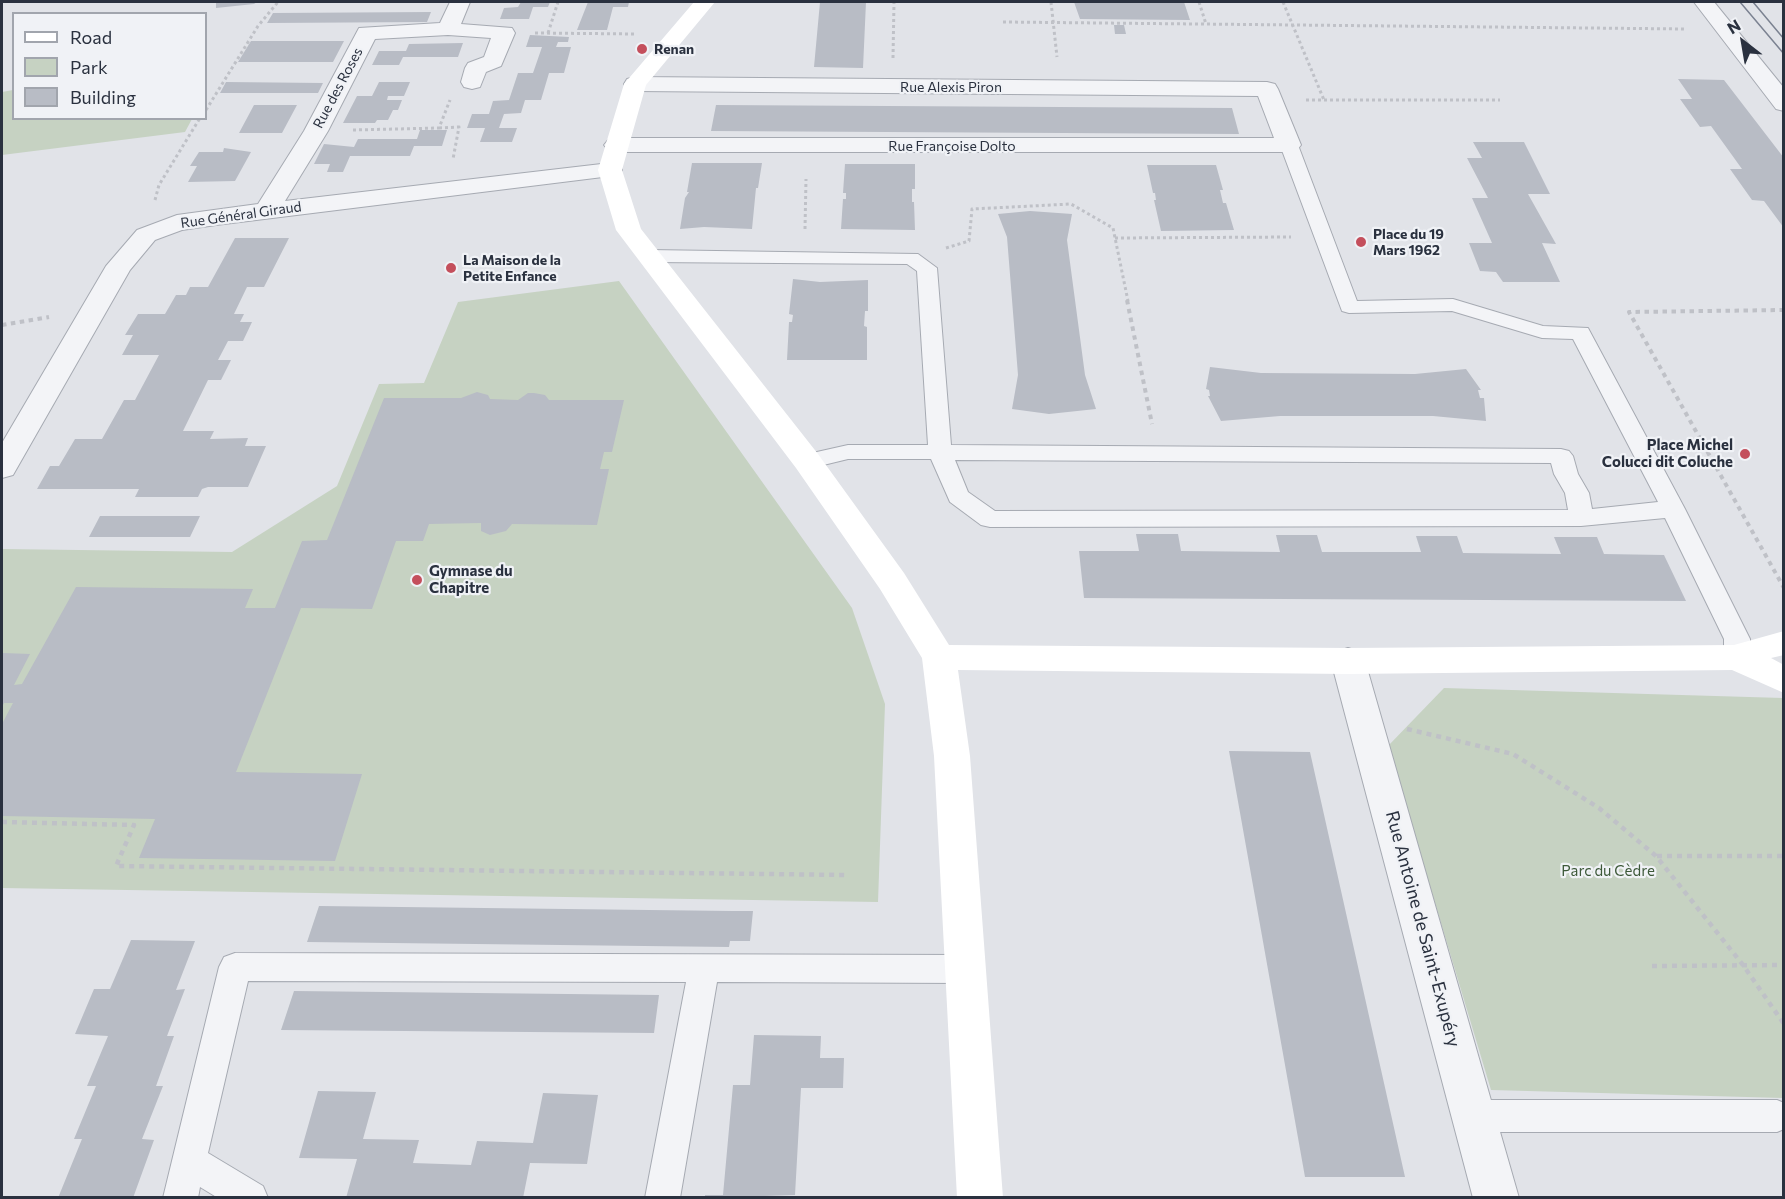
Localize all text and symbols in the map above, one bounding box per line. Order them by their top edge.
legend [12,12,207,120]
north arrow [1713,12,1773,72]
text: N [1723,15,1744,37]
text: Road [70,26,112,48]
place label: Renan [654,41,694,57]
marker: Renan [635,42,649,56]
street label: Rue des Roses [310,45,366,131]
text: Park [70,56,108,78]
street label: Rue Alexis Piron [900,79,1002,95]
text: Building [70,86,136,108]
street label: Rue Françoise Dolto [888,138,1016,154]
street label: Rue Général Giraud [180,198,302,232]
place label: Place du 19 Mars 1962 [1373,226,1444,258]
marker: Place du 19 Mars 1962 [1354,235,1368,249]
place label: La Maison de la Petite Enfance [463,252,561,284]
marker: La Maison de la Petite Enfance [444,261,458,275]
place label: Place Michel Colucci dit Coluche [1602,436,1733,471]
marker: Place Michel Colucci dit Coluche [1738,447,1752,461]
place label: Gymnase du Chapitre [429,562,513,597]
marker: Gymnase du Chapitre [410,573,424,587]
street label: Rue Antoine de Saint-Exupéry [1381,808,1465,1050]
park label: Parc du Cèdre [1561,862,1655,880]

